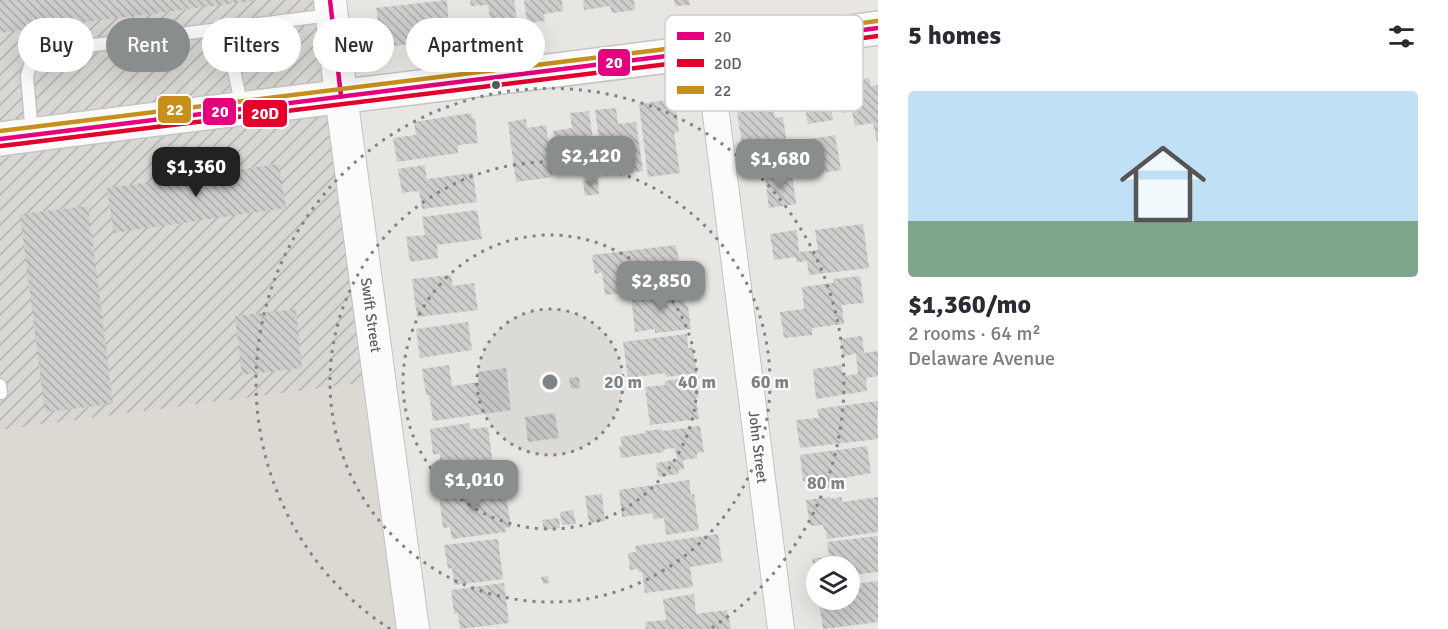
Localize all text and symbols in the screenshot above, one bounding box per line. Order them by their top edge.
legend [665,15,863,111]
chip: Buy [18,18,94,72]
chip: Rent [106,18,190,72]
chip: Filters [202,18,301,72]
chip: New [313,18,394,72]
chip: Apartment [406,18,545,72]
text: 5 homes [908,20,1001,52]
icon: filters [1385,20,1418,53]
text: 20 [714,27,731,47]
line badge: 20 [597,48,631,77]
text: 20 [605,53,623,73]
text: 20D [714,54,742,74]
unlabelled marker [490,79,502,91]
text: 22 [714,81,731,101]
line badge: 22 [157,95,192,124]
line badge: 20 [202,97,237,126]
line badge: 20D [242,99,288,128]
text: 22 [166,100,184,120]
text: 20 [211,102,229,122]
text: 20D [251,104,279,124]
icon: home [1109,130,1217,238]
pin: $2,120 [542,136,640,187]
pin: $1,680 [731,139,829,190]
text: $2,120 [561,143,621,168]
text: $1,680 [750,146,810,171]
pin: $1,360 [147,147,245,198]
text: $1,360 [166,154,226,179]
pin: $2,850 [612,261,710,312]
text: $2,850 [631,268,691,293]
street label: Swift Street [357,276,385,354]
text: $1,360/mo [908,289,1031,321]
text: 2 rooms · 64 m² [908,321,1041,346]
text: Delaware Avenue [908,346,1055,371]
text: 20 m [604,371,642,393]
text: 40 m [678,371,716,393]
text: 60 m [751,371,789,393]
centre of rings [540,372,560,392]
street label: John Street [745,410,771,484]
pin: $1,010 [425,460,523,511]
text: $1,010 [444,467,504,492]
text: 80 m [807,472,845,494]
map controls [806,556,860,610]
button: layers [806,556,860,610]

